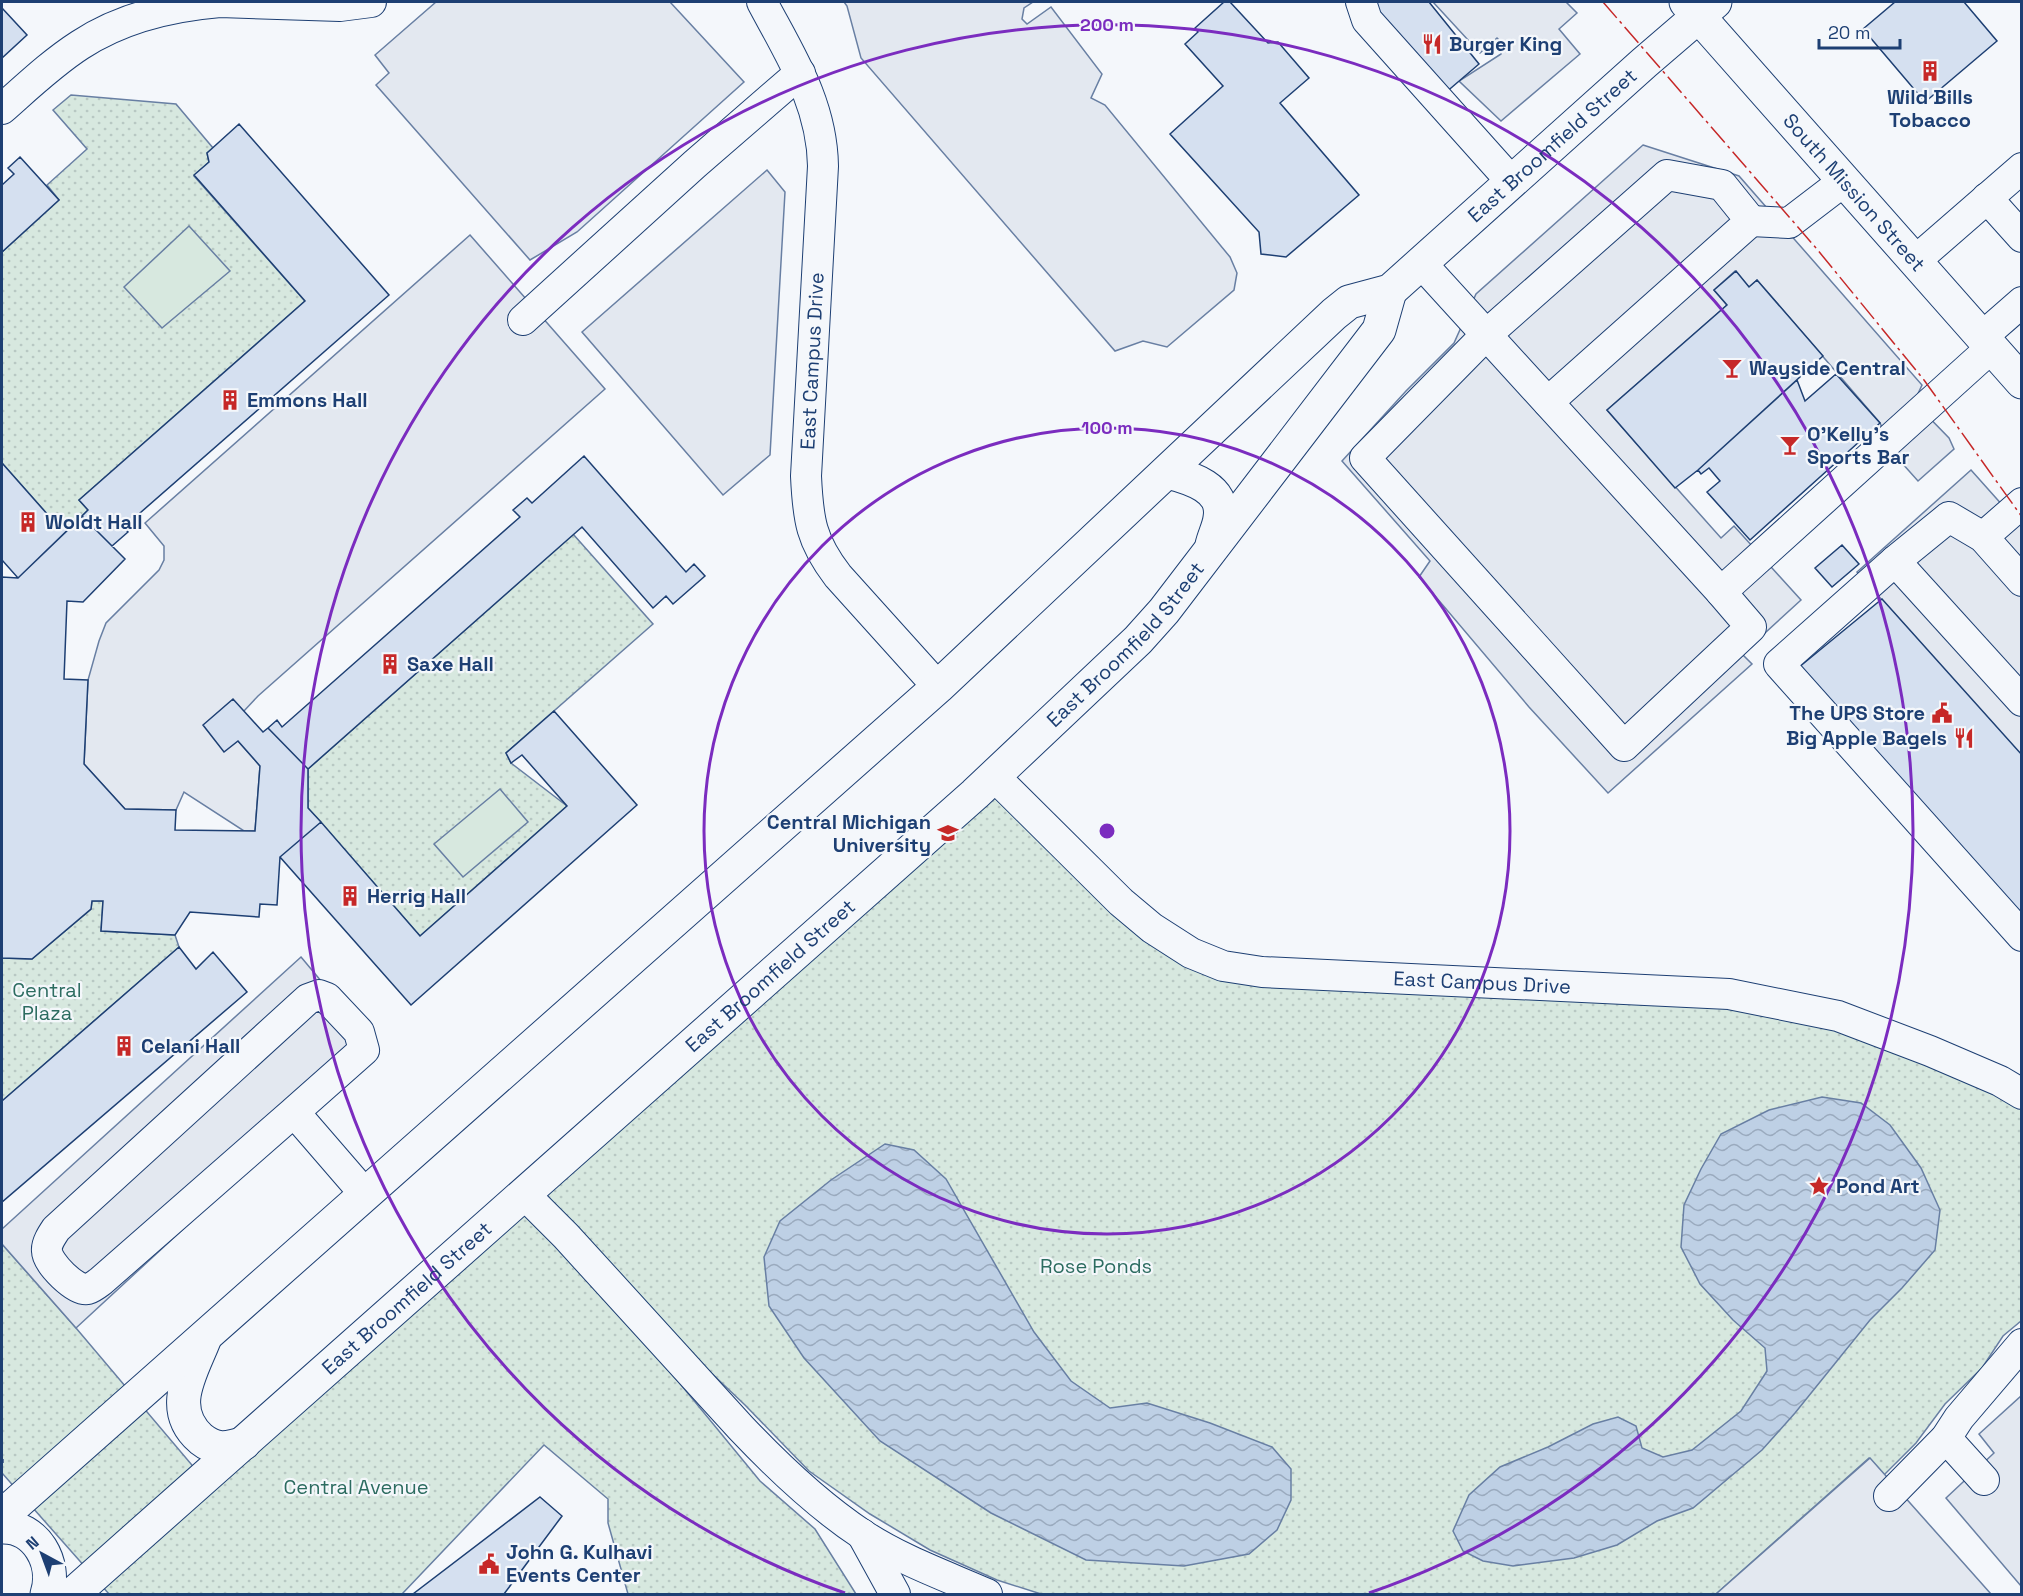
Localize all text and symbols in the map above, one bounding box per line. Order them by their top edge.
scale bar [1819,12,1900,50]
text: 200 m [1080,13,1134,36]
text: 20 m [1828,21,1871,44]
place label: Burger King [1449,31,1562,57]
restaurant icon: Burger King [1420,32,1444,56]
building icon: Wild Bills Tobacco [1918,59,1942,83]
street label: East Broomfield Street [1462,63,1642,228]
place label: Wild Bills Tobacco [1887,84,1973,133]
street label: South Mission Street [1777,108,1931,277]
street label: East Campus Drive [794,272,830,450]
place label: Wayside Central [1749,355,1906,381]
bar icon: Wayside Central [1720,356,1744,380]
place label: Emmons Hall [247,387,368,413]
building icon: Emmons Hall [218,388,242,412]
text: 100 m [1081,416,1133,439]
place label: O'Kelly's Sports Bar [1807,421,1910,470]
bar icon: O'Kelly's Sports Bar [1778,433,1802,457]
place label: Woldt Hall [45,509,143,535]
building icon: Woldt Hall [16,510,40,534]
street label: East Broomfield Street [1041,557,1210,733]
place label: Saxe Hall [407,651,494,677]
building icon: Saxe Hall [378,652,402,676]
place label: The UPS Store [1789,700,1925,726]
public building icon: The UPS Store [1930,701,1954,725]
place label: Big Apple Bagels [1786,725,1947,751]
restaurant icon: Big Apple Bagels [1952,726,1976,750]
place label: Central Michigan University [767,809,931,858]
school or university icon: Central Michigan University [936,821,960,845]
centre of rings [1097,821,1117,841]
place label: Herrig Hall [367,883,466,909]
building icon: Herrig Hall [338,884,362,908]
street label: East Broomfield Street [680,893,861,1058]
street label: East Campus Drive [1393,965,1571,1000]
park label: Central Plaza [12,977,82,1026]
place label: Celani Hall [141,1033,240,1059]
building icon: Celani Hall [112,1034,136,1058]
place label: Pond Art [1836,1173,1920,1199]
place icon: Pond Art [1807,1174,1831,1198]
street label: East Broomfield Street [316,1216,497,1380]
park label: Rose Ponds [1040,1253,1152,1279]
park label: Central Avenue [284,1474,428,1500]
north arrow [12,1524,72,1584]
text: N [22,1532,43,1555]
place label: John G. Kulhavi Events Center [506,1539,653,1588]
public building icon: John G. Kulhavi Events Center [477,1552,501,1576]

